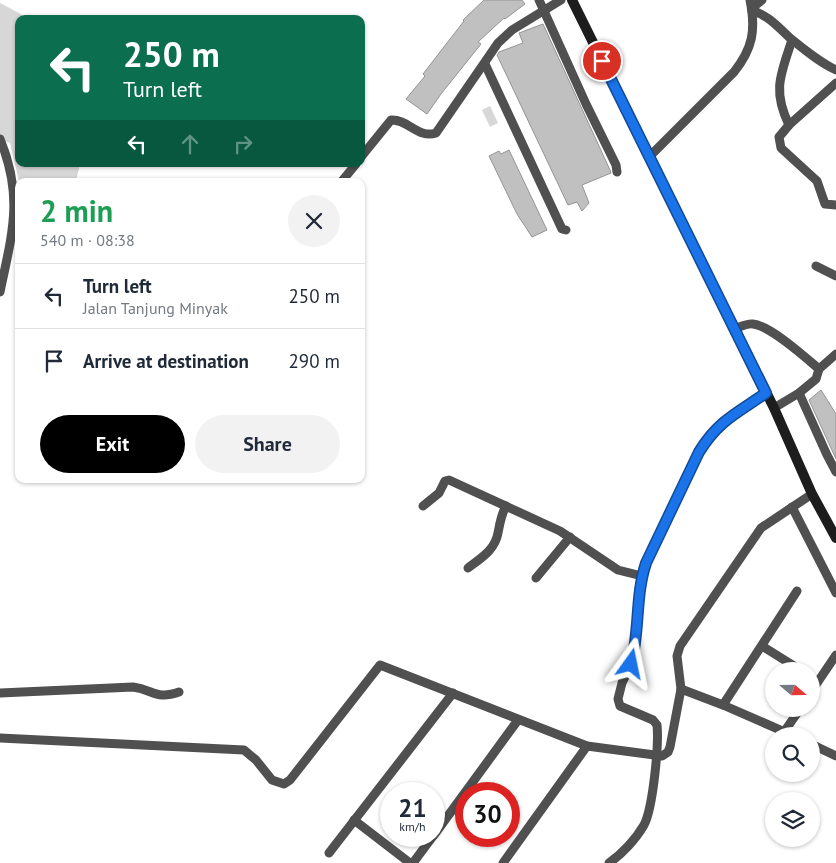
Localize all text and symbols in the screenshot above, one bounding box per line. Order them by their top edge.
text: 250 m [123,31,220,77]
icon: left [40,35,105,100]
pin [581,40,623,82]
icon: arrive [588,47,616,75]
text: Turn left [123,75,202,103]
icon: left [123,130,151,158]
icon: ahead [176,130,204,158]
icon: right [229,130,257,158]
text: 2 min [40,191,113,230]
button: close [288,195,340,247]
text: 540 m · 08:38 [40,230,135,250]
text: Turn left [83,274,152,298]
icon: left [40,282,68,310]
text: 250 m [288,284,340,308]
text: Jalan Tanjung Minyak [83,298,228,318]
icon: arrive [40,347,68,375]
text: Arrive at destination [83,349,249,373]
text: 290 m [288,349,340,373]
button: Exit [40,415,185,473]
button: Share [195,415,340,473]
position arrow [604,637,656,689]
north arrow [765,662,820,718]
map controls [765,662,820,847]
button: search [765,727,820,782]
speed limit sign: 30 [455,782,520,847]
text: 21 [398,792,427,824]
button: layers [765,792,820,847]
text: km/h [399,819,426,834]

